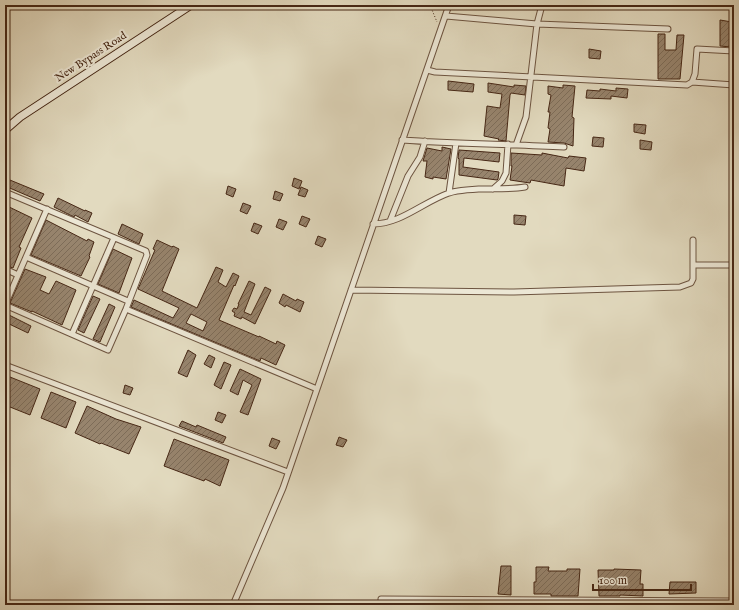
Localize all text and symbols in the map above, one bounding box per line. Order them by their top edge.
street label: New Bypass Road [53,29,129,85]
scale bar [593,566,691,592]
text: 100 m [599,573,627,588]

